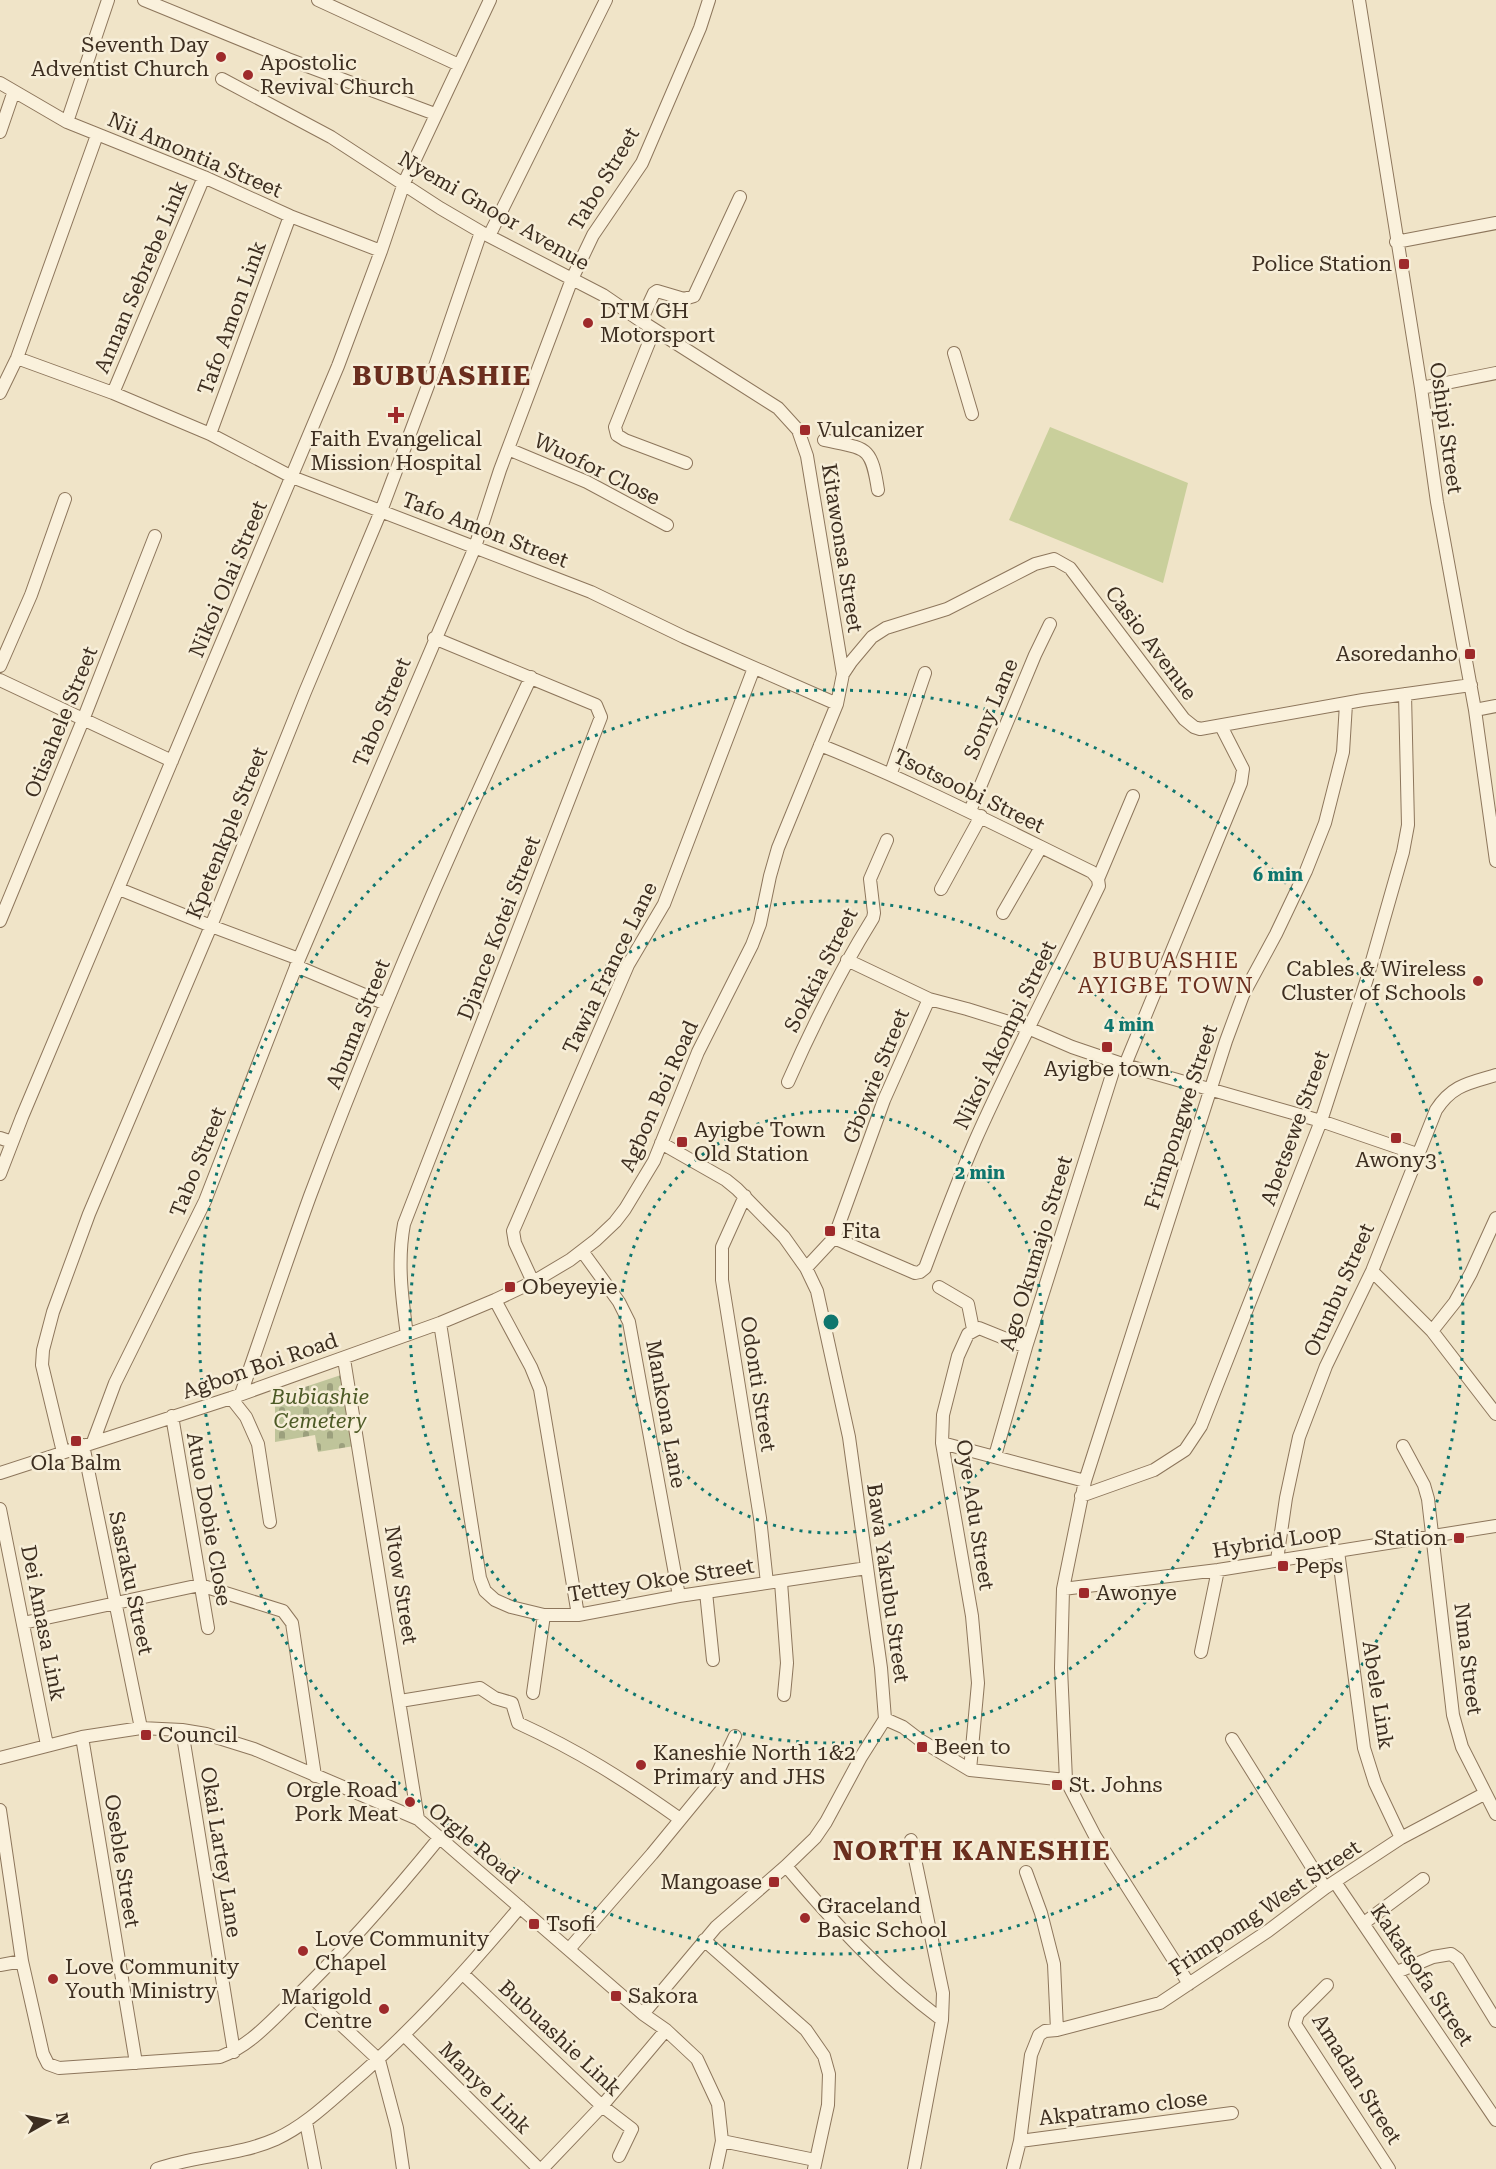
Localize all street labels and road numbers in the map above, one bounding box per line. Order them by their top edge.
street label: Nii Amontia Street [104,107,286,203]
street label: Tabo Street [564,123,644,235]
street label: Nyemi Gnoor Avenue [394,147,594,275]
street label: Annan Sebrebe Link [90,177,192,377]
street label: Tafo Amon Link [193,238,271,398]
street label: Oshipi Street [1425,361,1467,496]
street label: Wuofor Close [530,428,664,510]
street label: Kitawonsa Street [817,462,867,634]
street label: Tafo Amon Street [398,487,572,573]
street label: Nikoi Olai Street [184,497,272,661]
street label: Casio Avenue [1100,581,1202,705]
street label: Otisahele Street [20,643,102,801]
street label: Tabo Street [348,654,416,770]
street label: Sony Lane [959,655,1023,763]
street label: Kpetenkple Street [182,744,272,922]
street label: Tsotsoobi Street [890,744,1049,838]
street label: Djance Kotei Street [453,833,545,1023]
street label: Tawia France Lane [558,878,662,1058]
street label: Sokkia Street [779,904,863,1036]
street label: Nikoi Akompi Street [949,937,1061,1133]
street label: Abuma Street [321,956,395,1092]
street label: Gbowie Street [838,1005,914,1147]
street label: Agbon Boi Road [615,1016,703,1175]
street label: Frimpongwe Street [1140,1021,1222,1213]
street label: Abetsewe Street [1256,1047,1334,1209]
street label: Tabo Street [165,1104,231,1220]
street label: Ago Okumajo Street [995,1152,1077,1353]
street label: Otunbu Street [1299,1220,1379,1360]
street label: Odonti Street [735,1315,781,1454]
street label: Agbon Boi Road [179,1328,341,1404]
street label: Mankona Lane [641,1338,691,1490]
street label: Atuo Dobie Close [182,1430,236,1608]
street label: Oye Adu Street [951,1438,999,1592]
street label: Bawa Yakubu Street [862,1482,914,1684]
street label: Sasraku Street [104,1509,158,1657]
street label: Hybrid Loop [1211,1519,1343,1563]
street label: Ntow Street [380,1524,422,1646]
street label: Dei Amasa Link [16,1543,70,1703]
street label: Tettey Okoe Street [566,1553,756,1607]
street label: Nma Street [1449,1602,1487,1717]
street label: Abele Link [1358,1639,1398,1751]
street label: Okai Lartey Lane [196,1765,246,1939]
street label: Oseble Street [100,1792,144,1930]
street label: Orgle Road [423,1798,525,1888]
street label: Frimpomg West Street [1165,1835,1365,1981]
street label: Kakatsofa Street [1366,1900,1478,2050]
street label: Bubuashie Link [494,1975,626,2101]
street label: Amadan Street [1307,2009,1407,2149]
street label: Manye Link [434,2037,536,2139]
street label: Akpatramo close [1037,2086,1209,2130]

